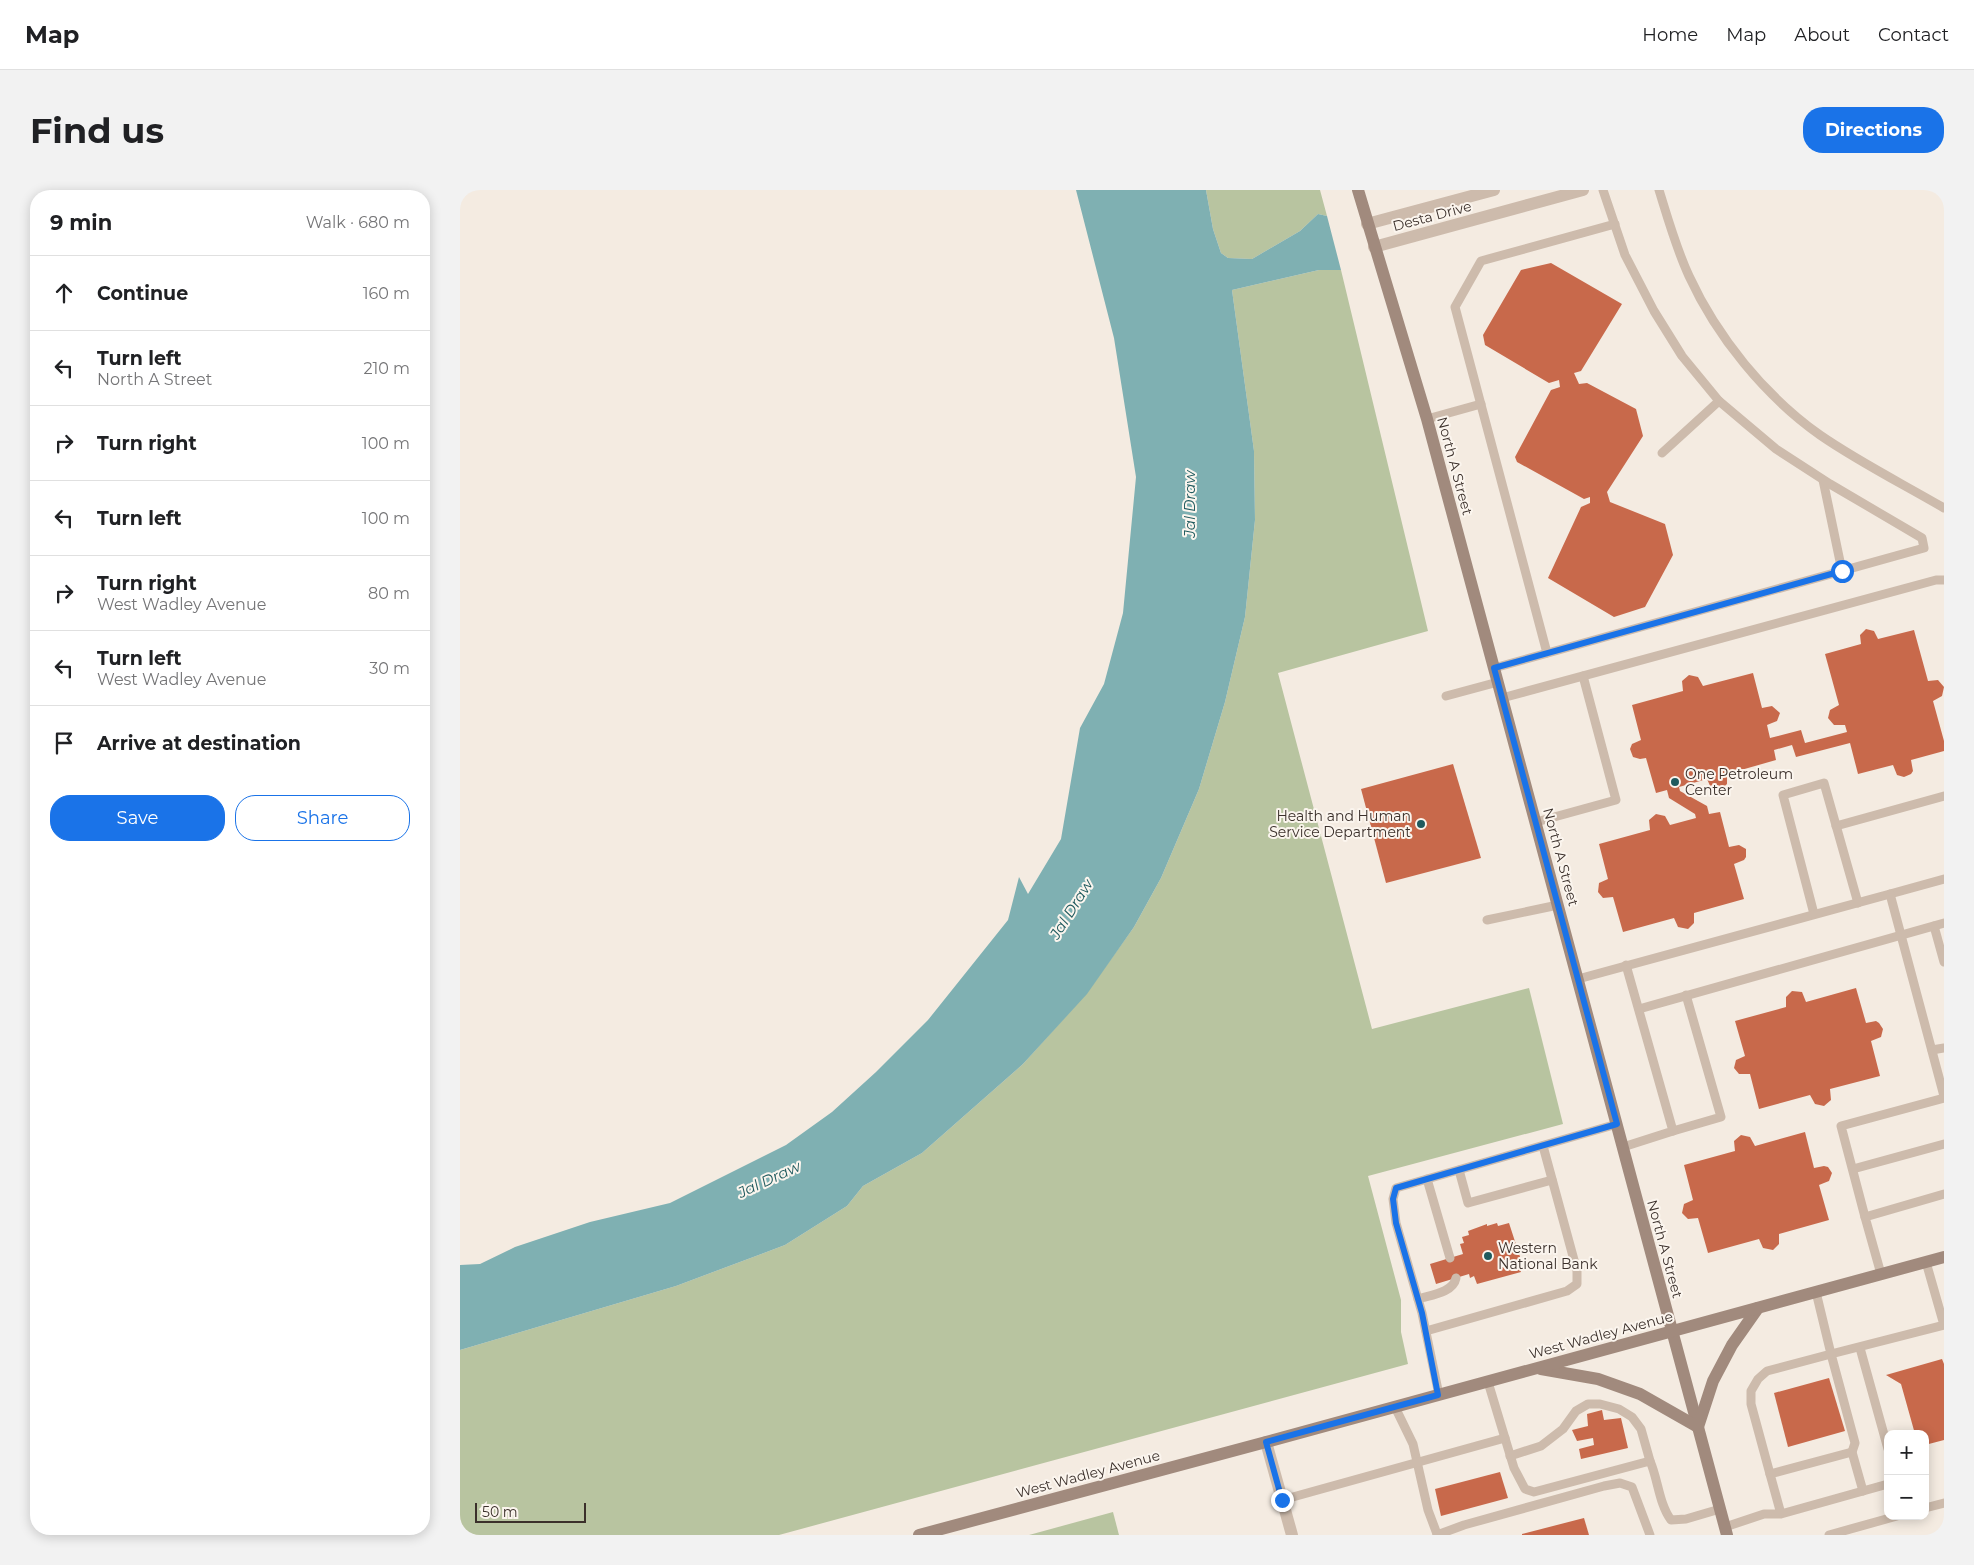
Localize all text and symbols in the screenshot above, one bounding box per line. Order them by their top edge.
text: Map [25,20,79,49]
text: Home [1642,24,1698,46]
text: Map [1726,24,1766,46]
text: About [1794,24,1850,46]
text: Contact [1878,24,1949,46]
button: Directions [1803,107,1944,153]
text: Find us [30,109,164,152]
street label: Desta Drive [1391,197,1473,235]
text: 9 min [50,210,112,235]
text: Walk · 680 m [306,213,410,232]
icon: ahead [50,279,78,307]
text: Continue [97,282,188,305]
text: 160 m [363,284,410,303]
text: Turn left [97,347,182,370]
icon: left [50,354,78,382]
text: 210 m [363,359,410,378]
text: North A Street [97,370,212,389]
street label: North A Street [1433,415,1477,517]
icon: right [50,429,78,457]
text: Turn right [97,432,197,455]
text: 100 m [362,434,410,453]
water label: Jal Draw [1180,470,1199,539]
icon: left [50,504,78,532]
text: Turn left [97,507,182,530]
text: 100 m [362,509,410,528]
route start [1831,560,1854,583]
text: Turn right [97,572,197,595]
icon: right [50,579,78,607]
text: 80 m [368,584,410,603]
text: West Wadley Avenue [97,595,266,614]
text: Turn left [97,647,182,670]
icon: left [50,654,78,682]
text: 30 m [369,659,410,678]
text: West Wadley Avenue [97,670,266,689]
icon: arrive [50,729,78,757]
text: Arrive at destination [97,732,301,755]
place label: One Petroleum Center [1685,765,1793,799]
marker: One Petroleum Center [1669,776,1681,788]
button: Save [50,795,225,841]
button: Share [235,795,410,841]
street label: North A Street [1539,806,1583,908]
place label: Health and Human Service Department [1269,807,1411,841]
marker: Health and Human Service Department [1415,818,1427,830]
water label: Jal Draw [1045,875,1097,943]
water label: Jal Draw [734,1156,804,1202]
street label: North A Street [1643,1198,1687,1300]
place label: Western National Bank [1498,1239,1598,1273]
marker: Western National Bank [1482,1250,1494,1262]
street label: West Wadley Avenue [1527,1307,1675,1363]
map controls [1884,1430,1929,1520]
button: + [1884,1430,1929,1475]
street label: West Wadley Avenue [1014,1446,1162,1502]
button: − [1884,1475,1929,1520]
route end [1271,1489,1294,1512]
scale bar [475,1500,586,1523]
text: 50 m [482,1503,518,1521]

